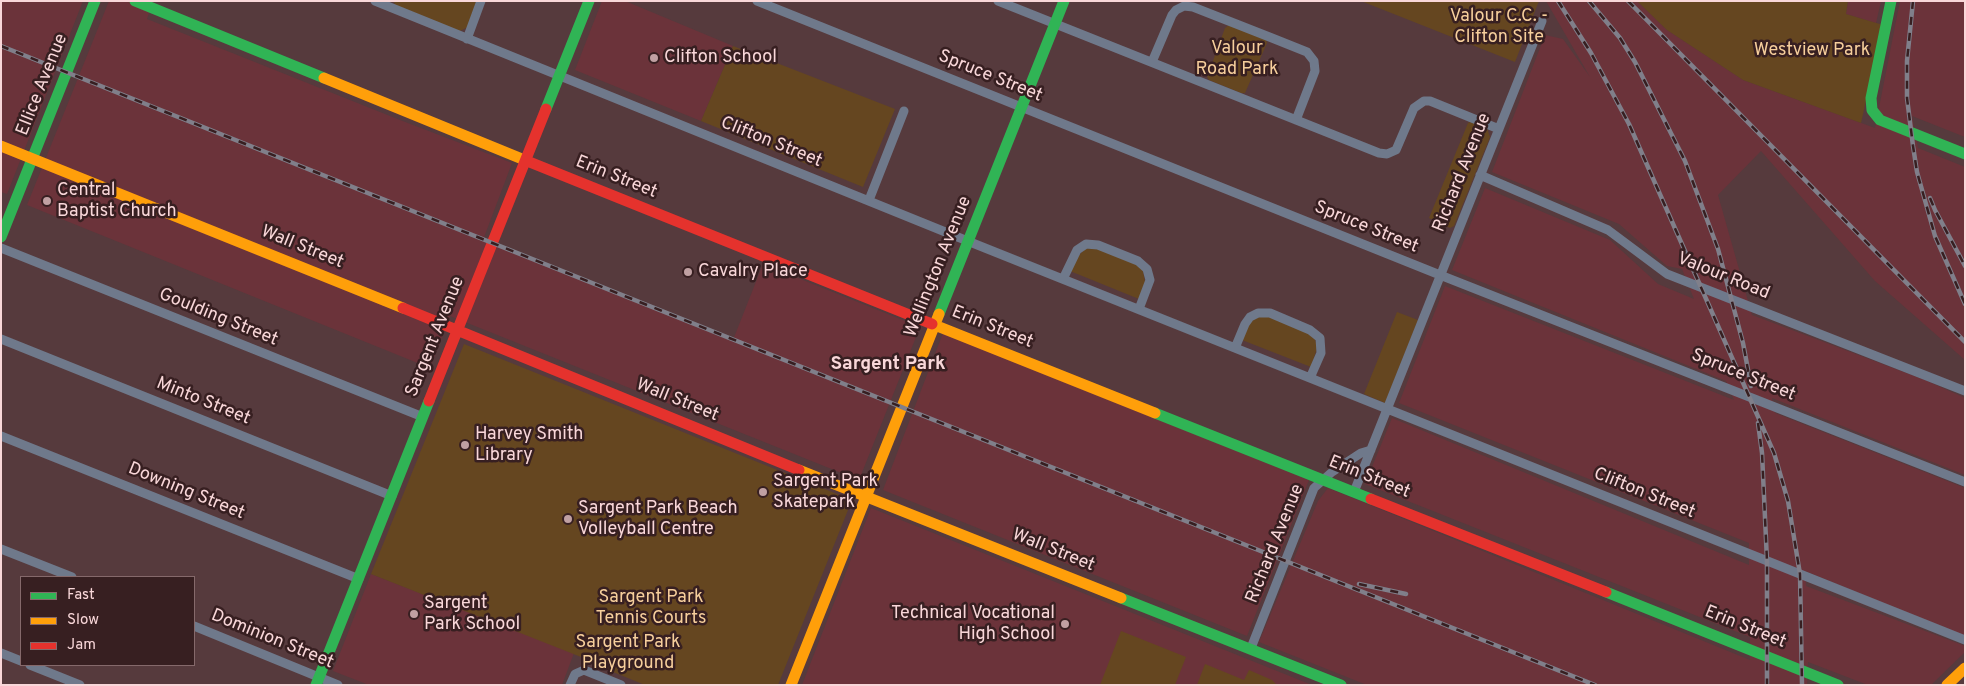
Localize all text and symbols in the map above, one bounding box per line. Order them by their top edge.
park label: Valour C.C. - Clifton Site [1450,6,1548,48]
street label: Ellice Avenue [13,31,73,139]
park label: Valour Road Park [1195,38,1279,80]
park label: Westview Park [1754,40,1870,62]
street label: Spruce Street [935,46,1045,108]
place label: Clifton School [664,47,777,69]
marker: Clifton School [648,52,660,64]
street label: Richard Avenue [1429,110,1497,236]
street label: Clifton Street [717,113,825,173]
street label: Erin Street [572,152,660,204]
place label: Central Baptist Church [57,180,177,222]
street label: Wellington Avenue [901,193,977,341]
marker: Central Baptist Church [41,195,53,207]
street label: Spruce Street [1311,197,1421,259]
street label: Wall Street [257,222,347,274]
street label: Valour Road [1674,249,1772,305]
place label: Cavalry Place [698,261,808,283]
marker: Cavalry Place [682,266,694,278]
street label: Sargent Avenue [402,274,470,400]
street label: Goulding Street [155,284,281,352]
street label: Erin Street [948,302,1036,354]
street label: Spruce Street [1688,345,1798,407]
district label: Sargent Park [830,354,946,376]
street label: Minto Street [153,373,253,431]
street label: Wall Street [632,375,722,427]
place label: Harvey Smith Library [475,424,583,466]
marker: Harvey Smith Library [459,439,471,451]
street label: Erin Street [1325,452,1413,504]
street label: Downing Street [125,459,247,525]
street label: Clifton Street [1590,464,1698,524]
place label: Sargent Park Skatepark [773,471,878,514]
street label: Richard Avenue [1242,481,1310,607]
marker: Sargent Park Skatepark [757,486,769,498]
place label: Sargent Park Beach Volleyball Centre [578,498,738,540]
marker: Sargent Park Beach Volleyball Centre [562,513,574,525]
street label: Wall Street [1008,525,1098,577]
legend [20,576,195,666]
text: Fast [67,586,95,605]
park label: Sargent Park Tennis Courts [596,587,706,630]
place label: Sargent Park School [424,593,520,636]
street label: Erin Street [1701,602,1789,654]
place label: Technical Vocational High School [891,603,1055,646]
street label: Dominion Street [207,606,337,674]
marker: Sargent Park School [408,608,420,620]
text: Slow [67,611,99,630]
marker: Technical Vocational High School [1059,618,1071,630]
park label: Sargent Park Playground [576,632,680,674]
text: Jam [67,636,96,655]

